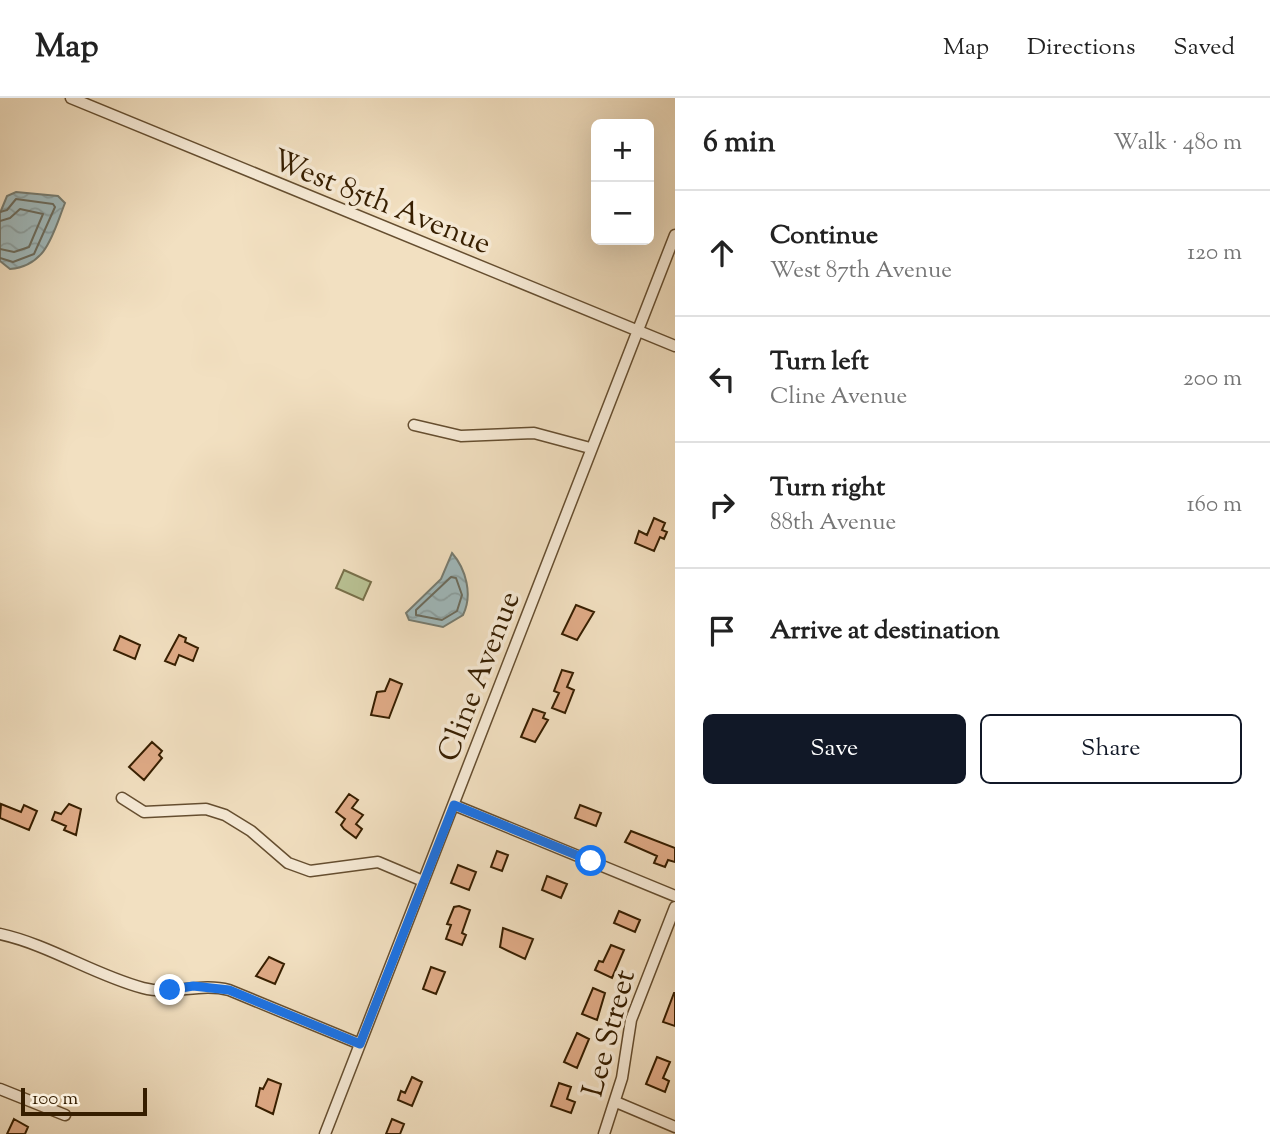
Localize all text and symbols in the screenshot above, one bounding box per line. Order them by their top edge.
text: Map [35,24,99,72]
text: Map [943,31,989,65]
text: Directions [1027,31,1135,65]
text: Saved [1173,31,1235,65]
map controls [591,119,654,245]
button: + [591,119,654,182]
text: 6 min [703,122,775,165]
text: Walk · 480 m [1113,127,1242,160]
street label: West 85th Avenue [265,140,497,267]
button: − [591,182,654,245]
text: Continue [770,218,878,255]
icon: ahead [703,234,741,272]
text: 120 m [1187,237,1242,270]
text: West 87th Avenue [770,255,952,288]
text: Turn left [770,344,869,381]
icon: left [703,360,741,398]
text: 200 m [1183,363,1242,396]
text: Cline Avenue [770,381,907,414]
text: Turn right [770,470,885,507]
icon: right [703,486,741,524]
text: 160 m [1187,489,1242,522]
text: 88th Avenue [770,507,896,540]
street label: Cline Avenue [428,586,533,768]
icon: arrive [703,612,741,650]
text: Arrive at destination [770,613,1000,650]
button: Save [703,714,966,784]
button: Share [980,714,1242,784]
route start [575,845,606,876]
street label: Lee Street [573,965,648,1102]
route end [154,974,185,1005]
scale bar [21,1085,147,1117]
text: 100 m [32,1086,78,1113]

